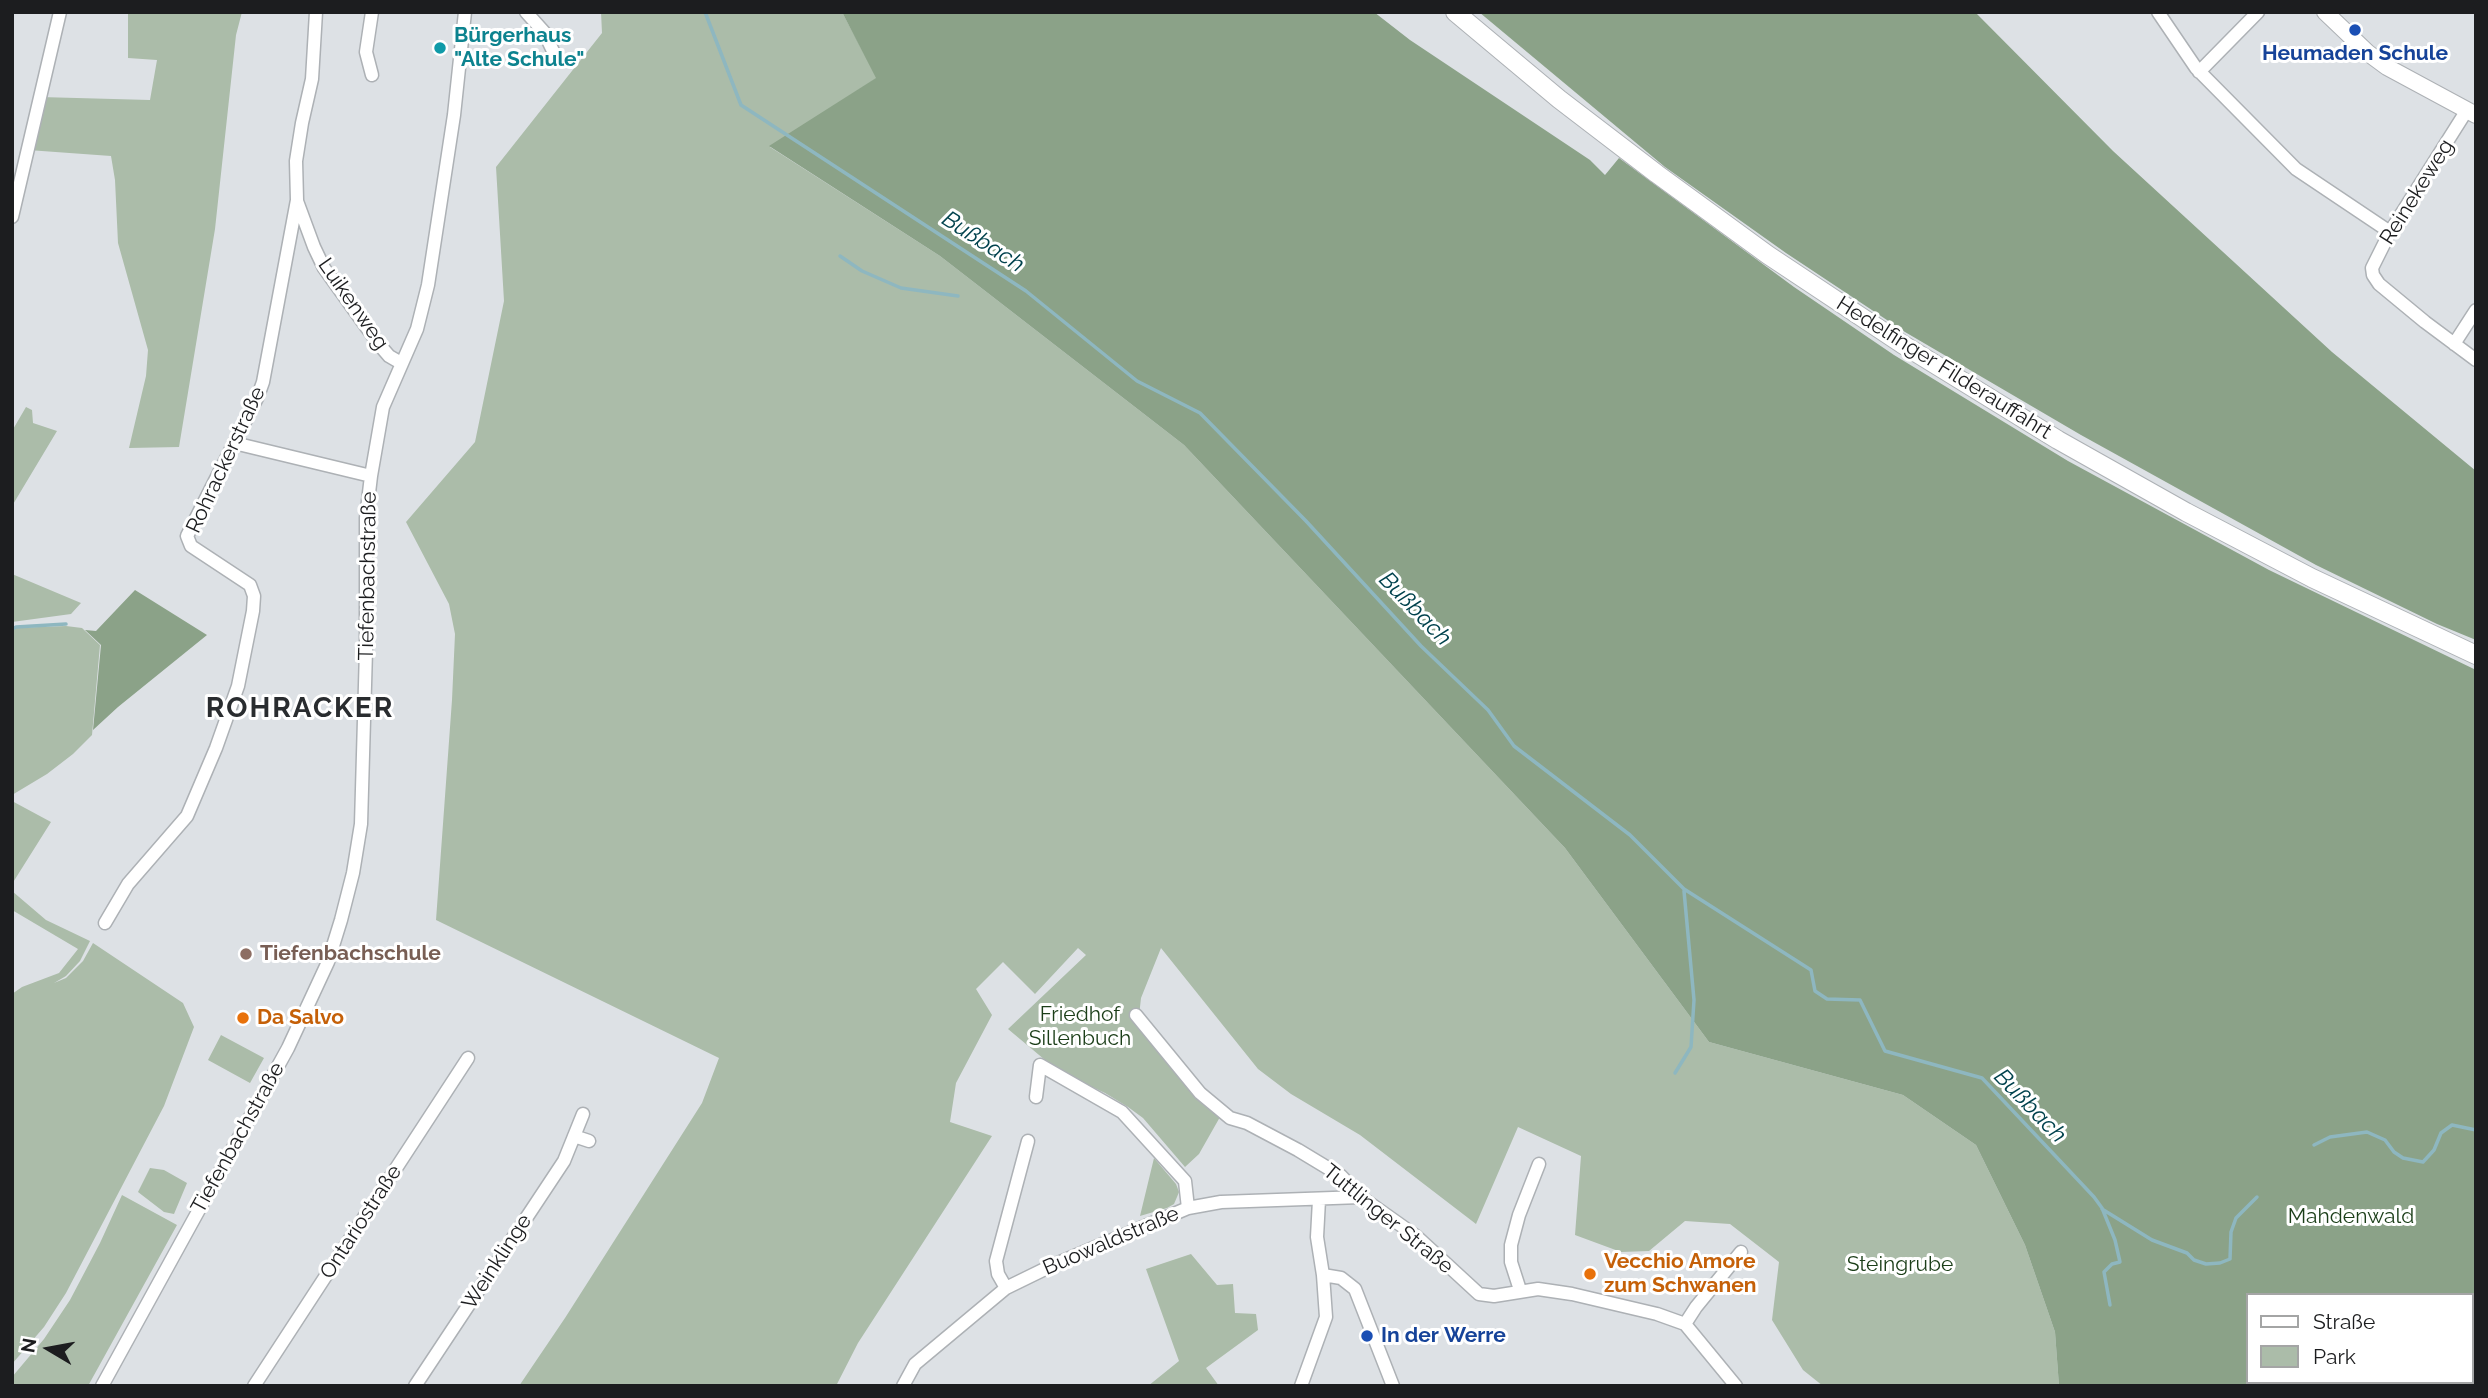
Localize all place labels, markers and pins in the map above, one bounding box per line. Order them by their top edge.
marker: Heumaden Schule [2347,22,2363,38]
place label: Bürgerhaus "Alte Schule" [454,23,585,73]
marker: Bürgerhaus "Alte Schule" [432,40,448,56]
place label: Heumaden Schule [2262,41,2448,67]
place label: Tiefenbachschule [260,941,441,967]
marker: Tiefenbachschule [238,946,254,962]
place label: Da Salvo [257,1005,344,1031]
marker: Da Salvo [235,1010,251,1026]
place label: Vecchio Amore zum Schwanen [1604,1249,1756,1299]
marker: Vecchio Amore zum Schwanen [1582,1266,1598,1282]
place label: In der Werre [1381,1323,1506,1349]
marker: In der Werre [1359,1328,1375,1344]

